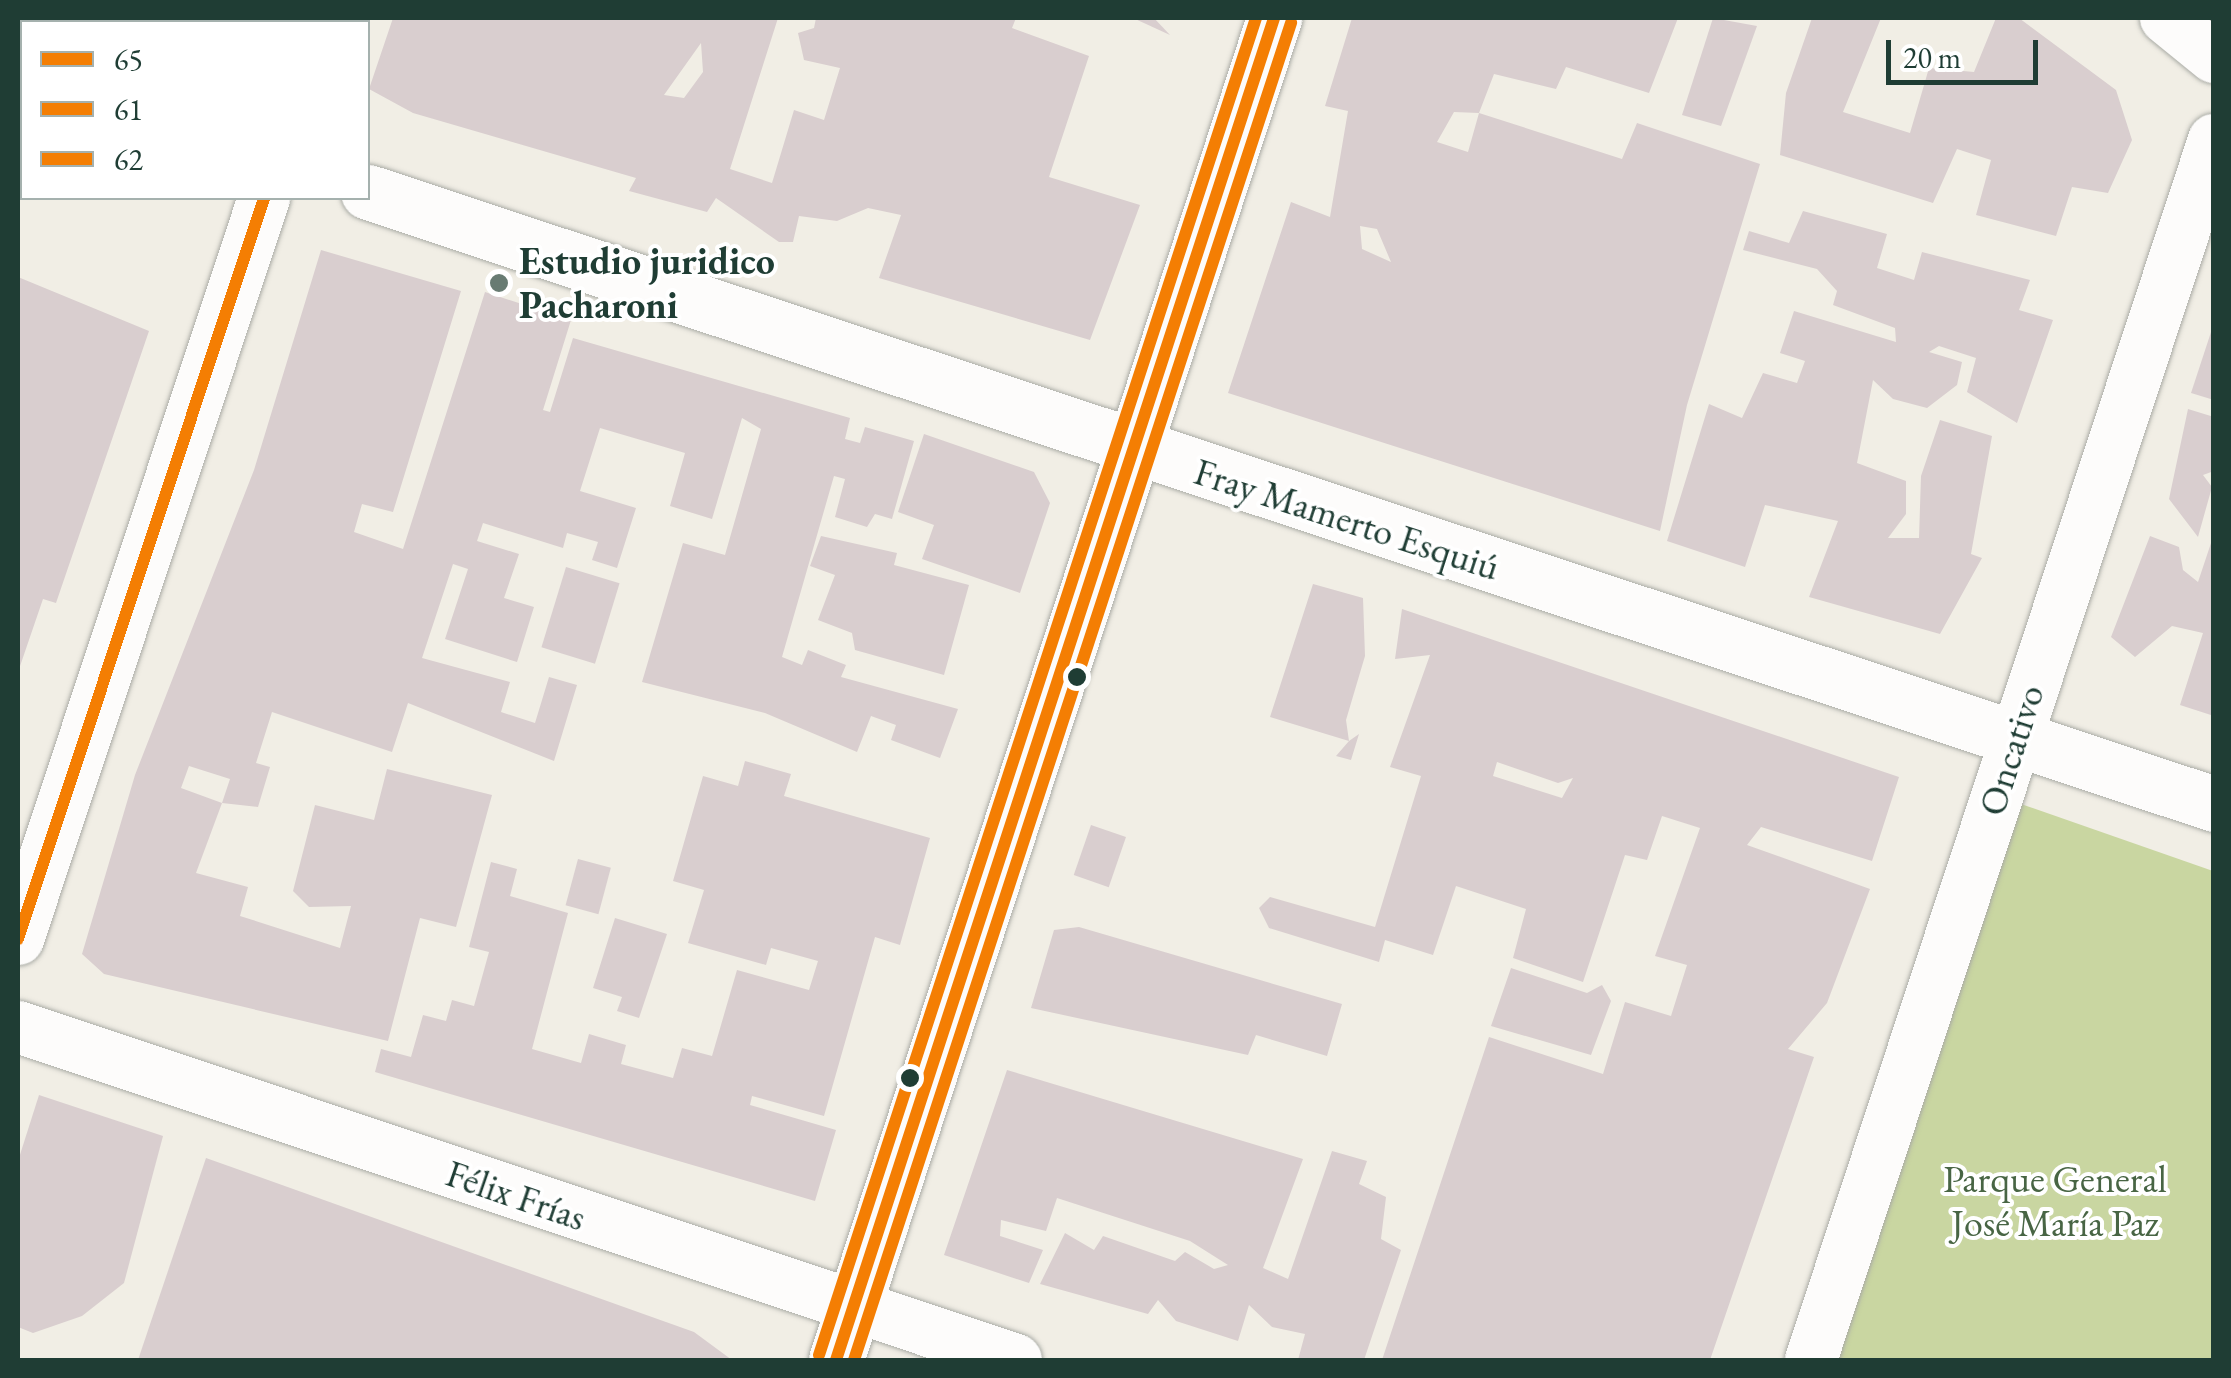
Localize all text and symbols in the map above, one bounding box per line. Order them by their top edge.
legend [20,20,370,200]
scale bar [1891,20,2044,82]
text: 20 m [1903,38,1961,77]
text: 65 [114,40,143,79]
text: 61 [114,90,143,129]
text: 62 [114,140,143,179]
place label: Estudio juridico Pacharoni [519,238,775,328]
marker: Estudio juridico Pacharoni [488,272,510,294]
street label: Fray Mamerto Esquiú [1189,448,1505,590]
unlabelled marker [1067,667,1087,687]
street label: Oncativo [1968,679,2054,821]
unlabelled marker [900,1068,920,1088]
street label: Félix Frías [440,1150,592,1240]
park label: Parque General José María Paz [1943,1156,2167,1246]

